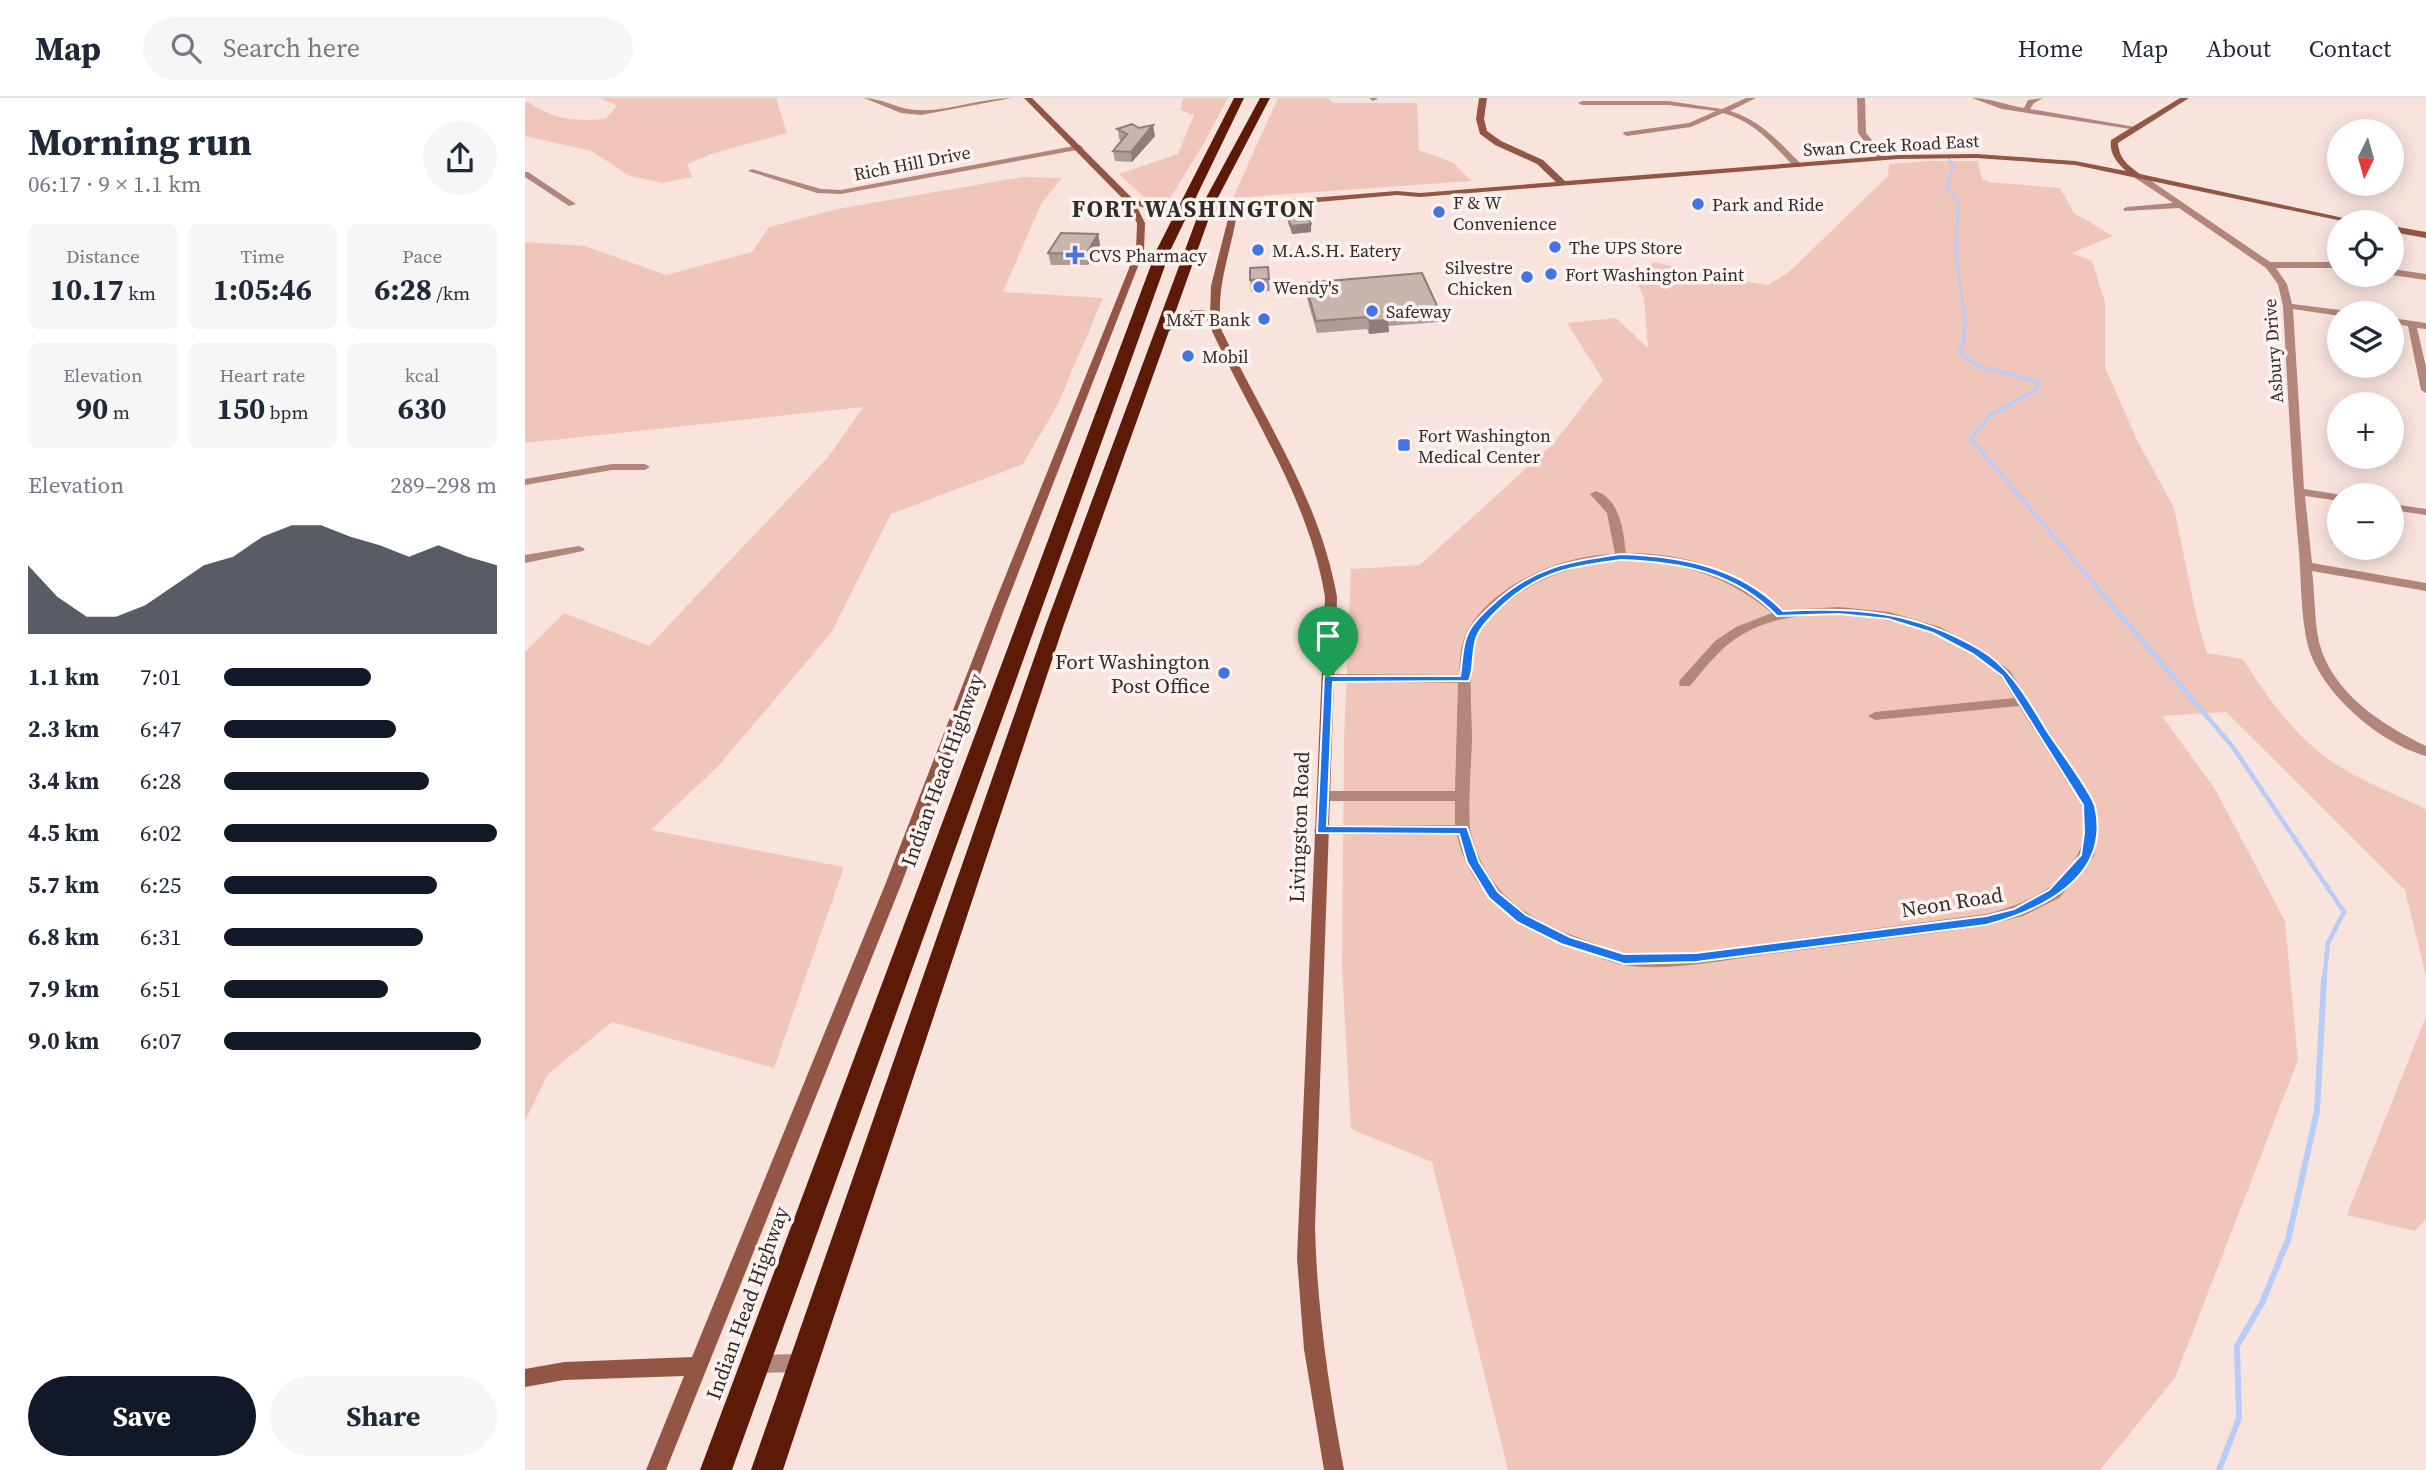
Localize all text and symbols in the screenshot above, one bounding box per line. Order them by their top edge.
search box [143,17,633,80]
text: Map [35,26,101,71]
icon: search [167,29,205,67]
text: Search here [223,30,360,66]
text: Home [2018,32,2083,65]
text: Map [2121,32,2168,65]
text: About [2206,32,2271,65]
text: Contact [2309,32,2391,65]
text: Morning run [28,116,252,168]
north arrow [2327,119,2405,196]
map controls [2327,119,2404,560]
button: share [423,121,497,195]
street label: Swan Creek Road East [1802,128,1980,162]
street label: Rich Hill Drive [851,139,973,187]
text: 06:17 · 9 × 1.1 km [28,168,202,200]
place label: F & W Convenience [1453,190,1557,236]
place label: Park and Ride [1712,192,1824,217]
district label: FORT WASHINGTON [1072,193,1316,225]
marker: Park and Ride [1690,196,1706,212]
marker: F & W Convenience [1431,204,1447,220]
button: locate [2327,210,2404,287]
place label: The UPS Store [1569,235,1682,260]
place label: M.A.S.H. Eatery [1272,238,1402,263]
marker: The UPS Store [1547,239,1563,255]
marker: M.A.S.H. Eatery [1250,242,1266,258]
text: Distance [66,243,140,269]
text: Time [241,243,284,269]
text: Pace [402,243,442,269]
place label: CVS Pharmacy [1089,243,1208,268]
marker: CVS Pharmacy [1067,247,1083,263]
place label: Silvestre Chicken [1445,255,1513,301]
place label: Fort Washington Paint [1565,262,1744,287]
marker: Fort Washington Paint [1543,266,1559,282]
text: 10.17 [50,269,124,310]
text: 1:05:46 [213,269,312,310]
text: 6:28 [374,269,432,310]
marker: Silvestre Chicken [1519,269,1535,285]
place label: Wendy's [1273,275,1339,300]
marker: Wendy's [1251,279,1267,295]
text: km [124,280,156,306]
text: /km [432,280,470,306]
street label: Asbury Drive [2257,298,2289,404]
place label: Safeway [1386,299,1452,324]
button: layers [2327,301,2404,378]
marker: Safeway [1364,303,1380,319]
place label: M&T Bank [1166,307,1250,332]
marker: M&T Bank [1256,311,1272,327]
place label: Mobil [1202,344,1249,369]
marker: Mobil [1180,348,1196,364]
text: Elevation [63,362,143,388]
text: Heart rate [219,362,306,388]
text: kcal [405,362,439,388]
text: 90 [76,388,108,429]
text: 150 [216,388,265,429]
text: 630 [398,388,447,429]
button: + [2327,392,2404,469]
text: m [108,399,130,425]
text: bpm [265,399,309,425]
place label: Fort Washington Medical Center [1418,423,1551,469]
marker: Fort Washington Medical Center [1396,437,1412,453]
text: Elevation [28,469,124,501]
text: 289–298 m [390,469,497,501]
button: − [2327,483,2404,560]
pin [1298,606,1358,678]
icon: arrive [1309,617,1347,655]
place label: Fort Washington Post Office [1055,647,1210,700]
text: 1.1 km [28,661,99,693]
text: 7:01 [140,661,181,693]
marker: Fort Washington Post Office [1216,665,1232,681]
street label: Indian Head Highway [894,669,990,871]
text: 2.3 km [28,713,99,745]
text: 6:47 [140,713,181,745]
street label: Livingston Road [1282,751,1316,903]
text: 3.4 km [28,765,99,797]
text: 6:28 [140,765,181,797]
text: 4.5 km [28,817,99,849]
text: 6:02 [140,817,181,849]
text: 5.7 km [28,869,99,901]
text: 6:25 [140,869,181,901]
street label: Neon Road [1899,880,2005,924]
text: 6.8 km [28,921,99,953]
text: 6:31 [140,921,181,953]
text: 7.9 km [28,973,99,1005]
text: 6:51 [140,973,181,1005]
text: 9.0 km [28,1025,99,1057]
text: 6:07 [140,1025,181,1057]
street label: Indian Head Highway [699,1202,795,1404]
button: Save [28,1376,256,1456]
button: Share [270,1376,497,1456]

